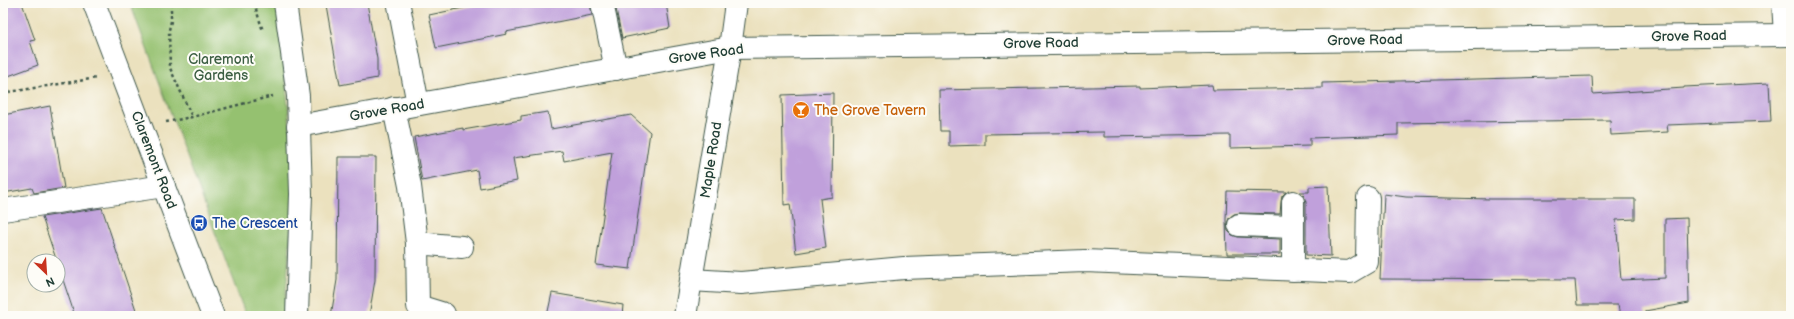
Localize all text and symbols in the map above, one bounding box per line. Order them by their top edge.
street label: Grove Road [1651,27,1727,45]
street label: Grove Road [1327,31,1403,49]
street label: Grove Road [1003,34,1079,52]
street label: Grove Road [667,40,745,68]
park label: Claremont Gardens [188,51,255,84]
street label: Grove Road [348,95,426,125]
bar icon: The Grove Tavern [791,100,811,120]
place label: The Grove Tavern [814,102,926,119]
street label: Claremont Road [128,109,180,211]
street label: Maple Road [697,121,725,199]
bus stop icon: The Crescent [189,213,209,233]
place label: The Crescent [212,215,298,232]
north arrow [26,253,66,293]
text: N [44,274,57,289]

